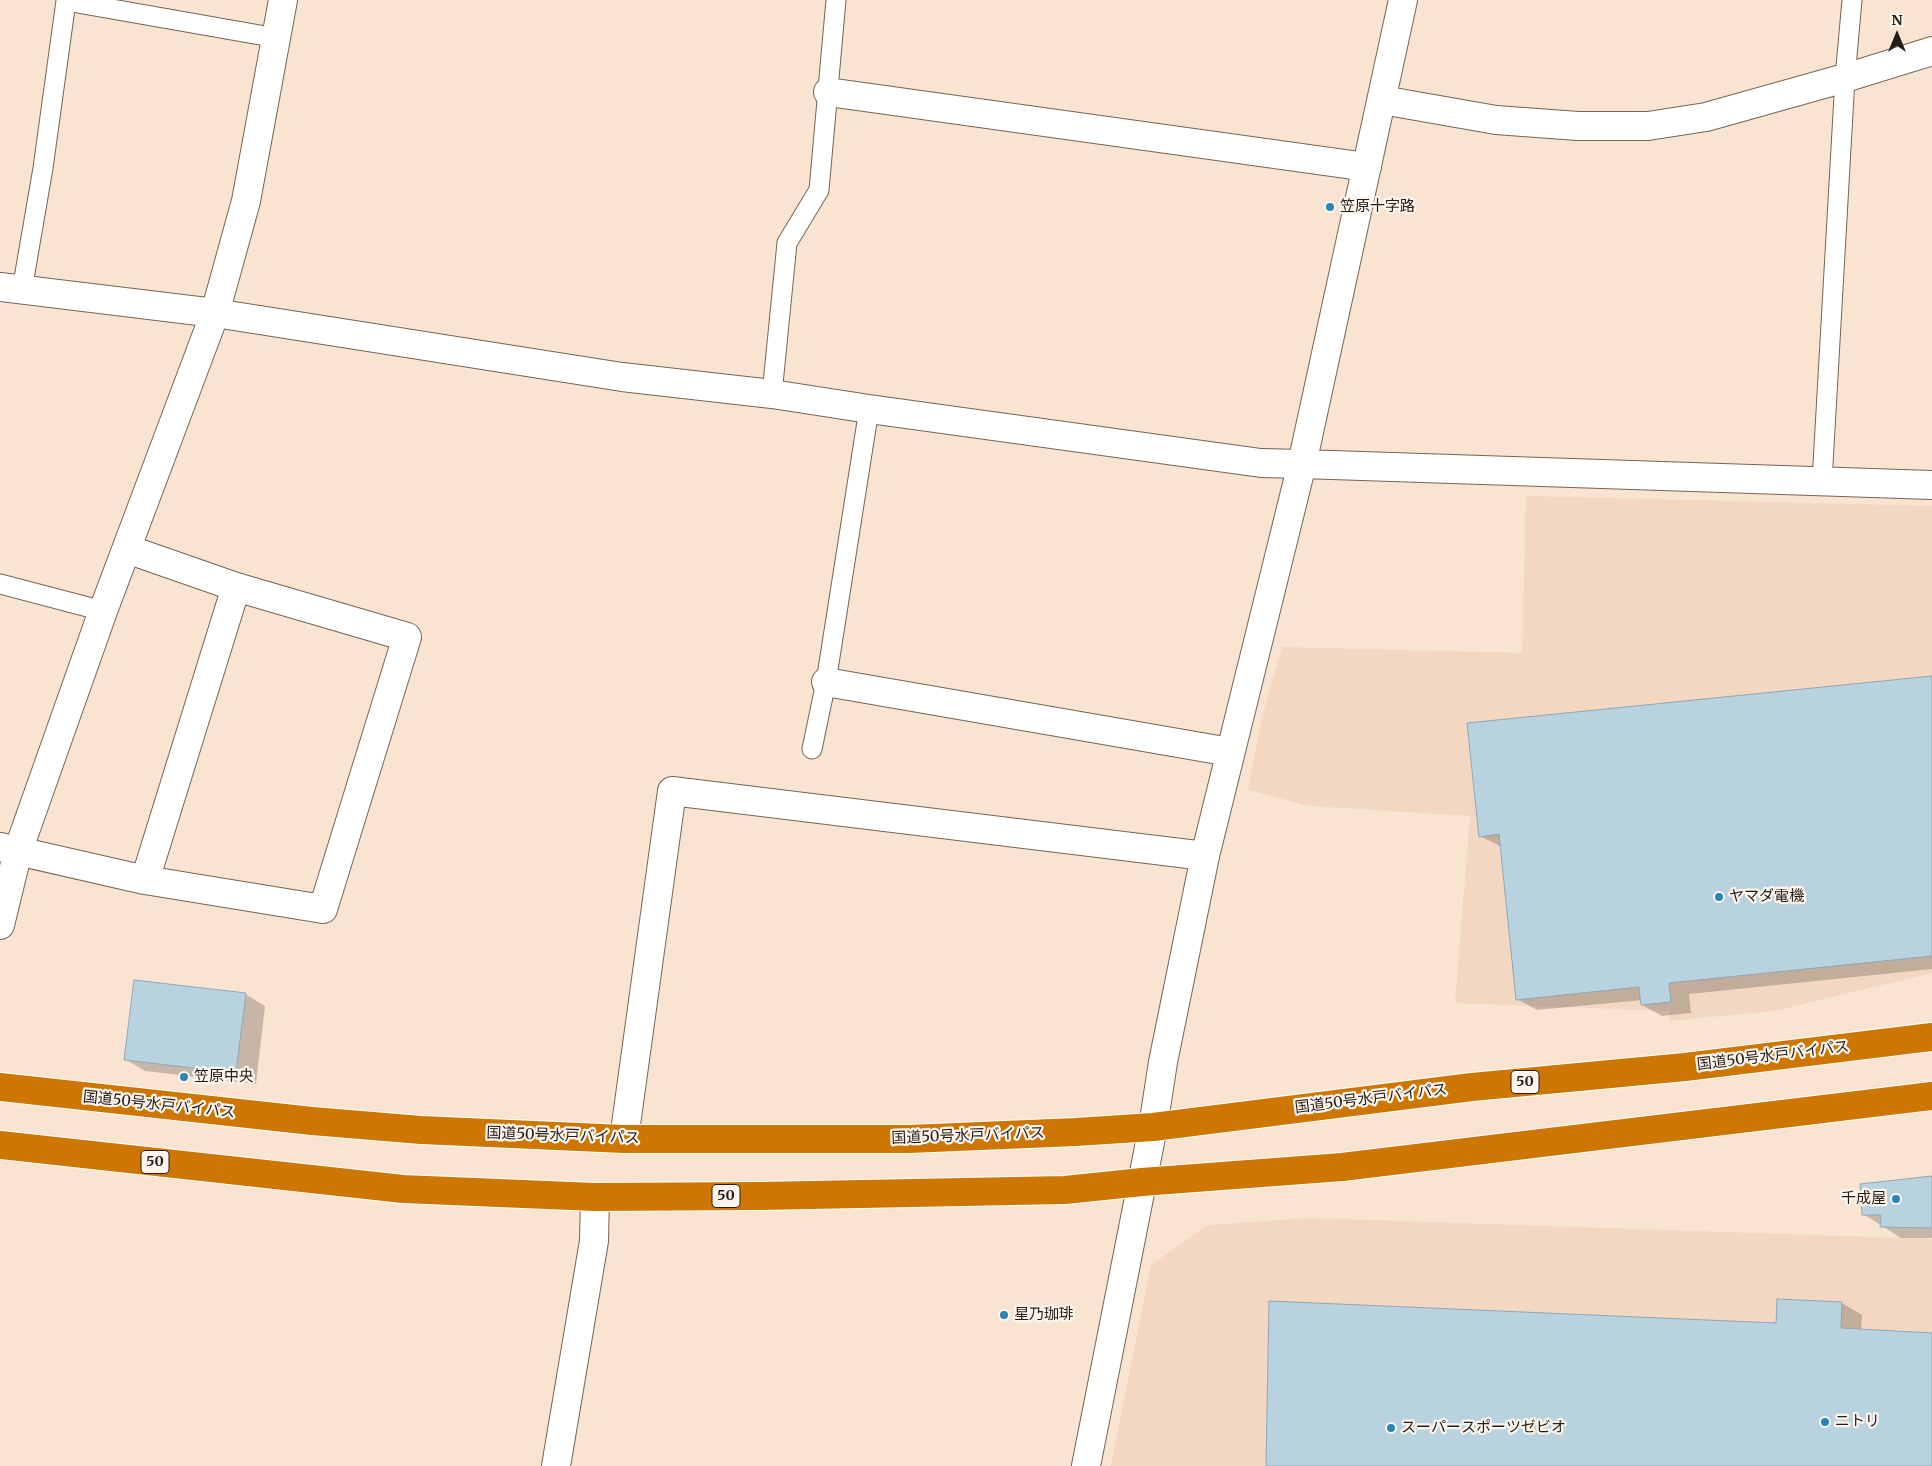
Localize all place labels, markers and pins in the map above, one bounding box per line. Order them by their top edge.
place label: 笠原十字路 [1340,198,1415,216]
marker: 笠原十字路 [1324,201,1336,213]
place label: ヤマダ電機 [1729,888,1804,906]
marker: ヤマダ電機 [1713,891,1725,903]
place label: 笠原中央 [194,1068,254,1086]
marker: 笠原中央 [178,1071,190,1083]
place label: 千成屋 [1841,1190,1886,1208]
marker: 千成屋 [1890,1193,1902,1205]
place label: 星乃珈琲 [1014,1306,1074,1324]
marker: 星乃珈琲 [998,1309,1010,1321]
place label: ニトリ [1835,1413,1880,1431]
marker: ニトリ [1819,1416,1831,1428]
place label: スーパースポーツゼビオ [1401,1419,1566,1437]
marker: スーパースポーツゼビオ [1385,1422,1397,1434]

